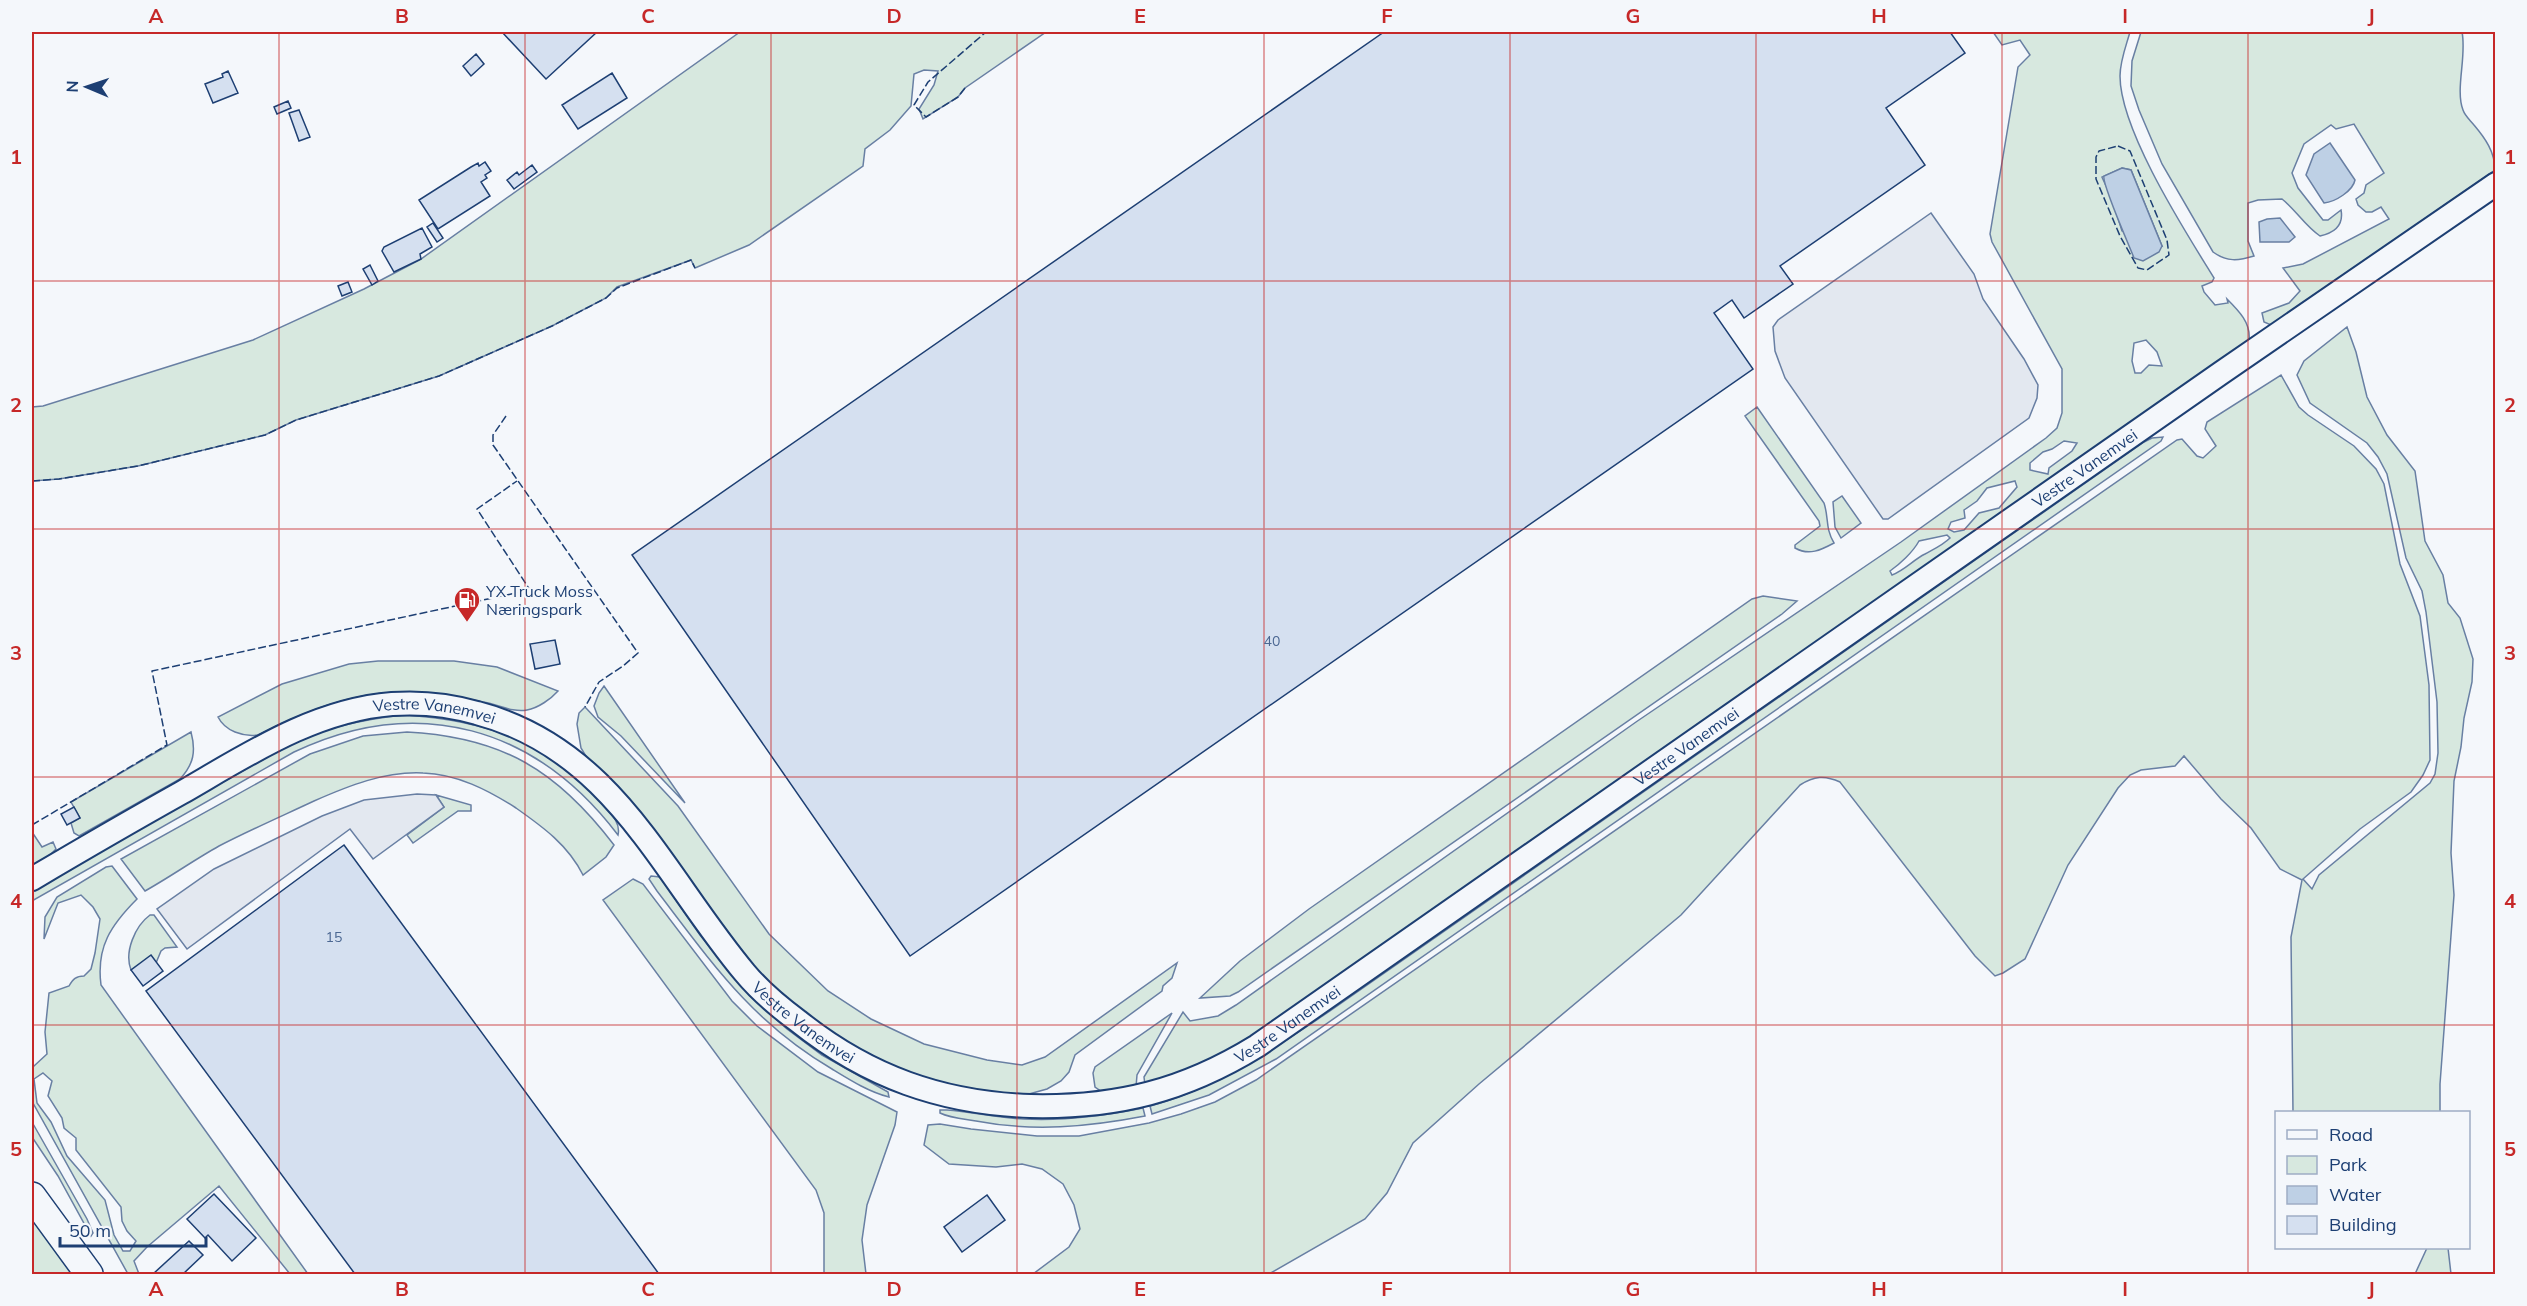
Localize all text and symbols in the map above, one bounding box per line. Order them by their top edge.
text: A [149,3,164,28]
text: B [395,3,409,28]
text: C [641,3,655,28]
text: D [886,3,902,28]
text: E [1134,3,1146,28]
text: F [1381,3,1393,28]
text: G [1626,3,1640,28]
text: H [1871,3,1887,28]
text: I [2122,3,2128,28]
text: J [2367,3,2375,28]
north arrow [57,57,117,117]
text: N [62,80,82,93]
text: 1 [10,144,22,169]
text: 1 [2504,144,2516,169]
text: 2 [10,392,22,417]
text: 2 [2504,392,2516,417]
street label: Vestre Vanemvei [2028,425,2141,512]
place label: YX Truck Moss Næringspark [485,581,593,619]
fuel station icon: YX Truck Moss Næringspark [452,585,482,623]
house number: 40 [1264,632,1280,650]
text: 3 [10,640,22,665]
text: 3 [2504,640,2516,665]
street label: Vestre Vanemvei [372,693,498,728]
street label: Vestre Vanemvei [1630,703,1743,790]
text: 4 [10,888,22,913]
text: 4 [2504,888,2516,913]
house number: 15 [326,928,342,946]
street label: Vestre Vanemvei [748,977,859,1067]
street label: Vestre Vanemvei [1231,981,1344,1067]
legend [2275,1111,2470,1249]
text: Road [2329,1123,2373,1146]
text: 5 [10,1136,22,1161]
text: 5 [2504,1136,2516,1161]
text: Park [2329,1153,2368,1176]
text: Water [2329,1183,2382,1206]
scale bar [60,1210,206,1248]
text: Building [2329,1213,2397,1236]
text: 50 m [69,1219,111,1242]
text: A [149,1276,164,1301]
text: B [395,1276,409,1301]
text: C [641,1276,655,1301]
text: D [886,1276,902,1301]
text: E [1134,1276,1146,1301]
text: F [1381,1276,1393,1301]
text: G [1626,1276,1640,1301]
text: H [1871,1276,1887,1301]
text: I [2122,1276,2128,1301]
text: J [2367,1276,2375,1301]

